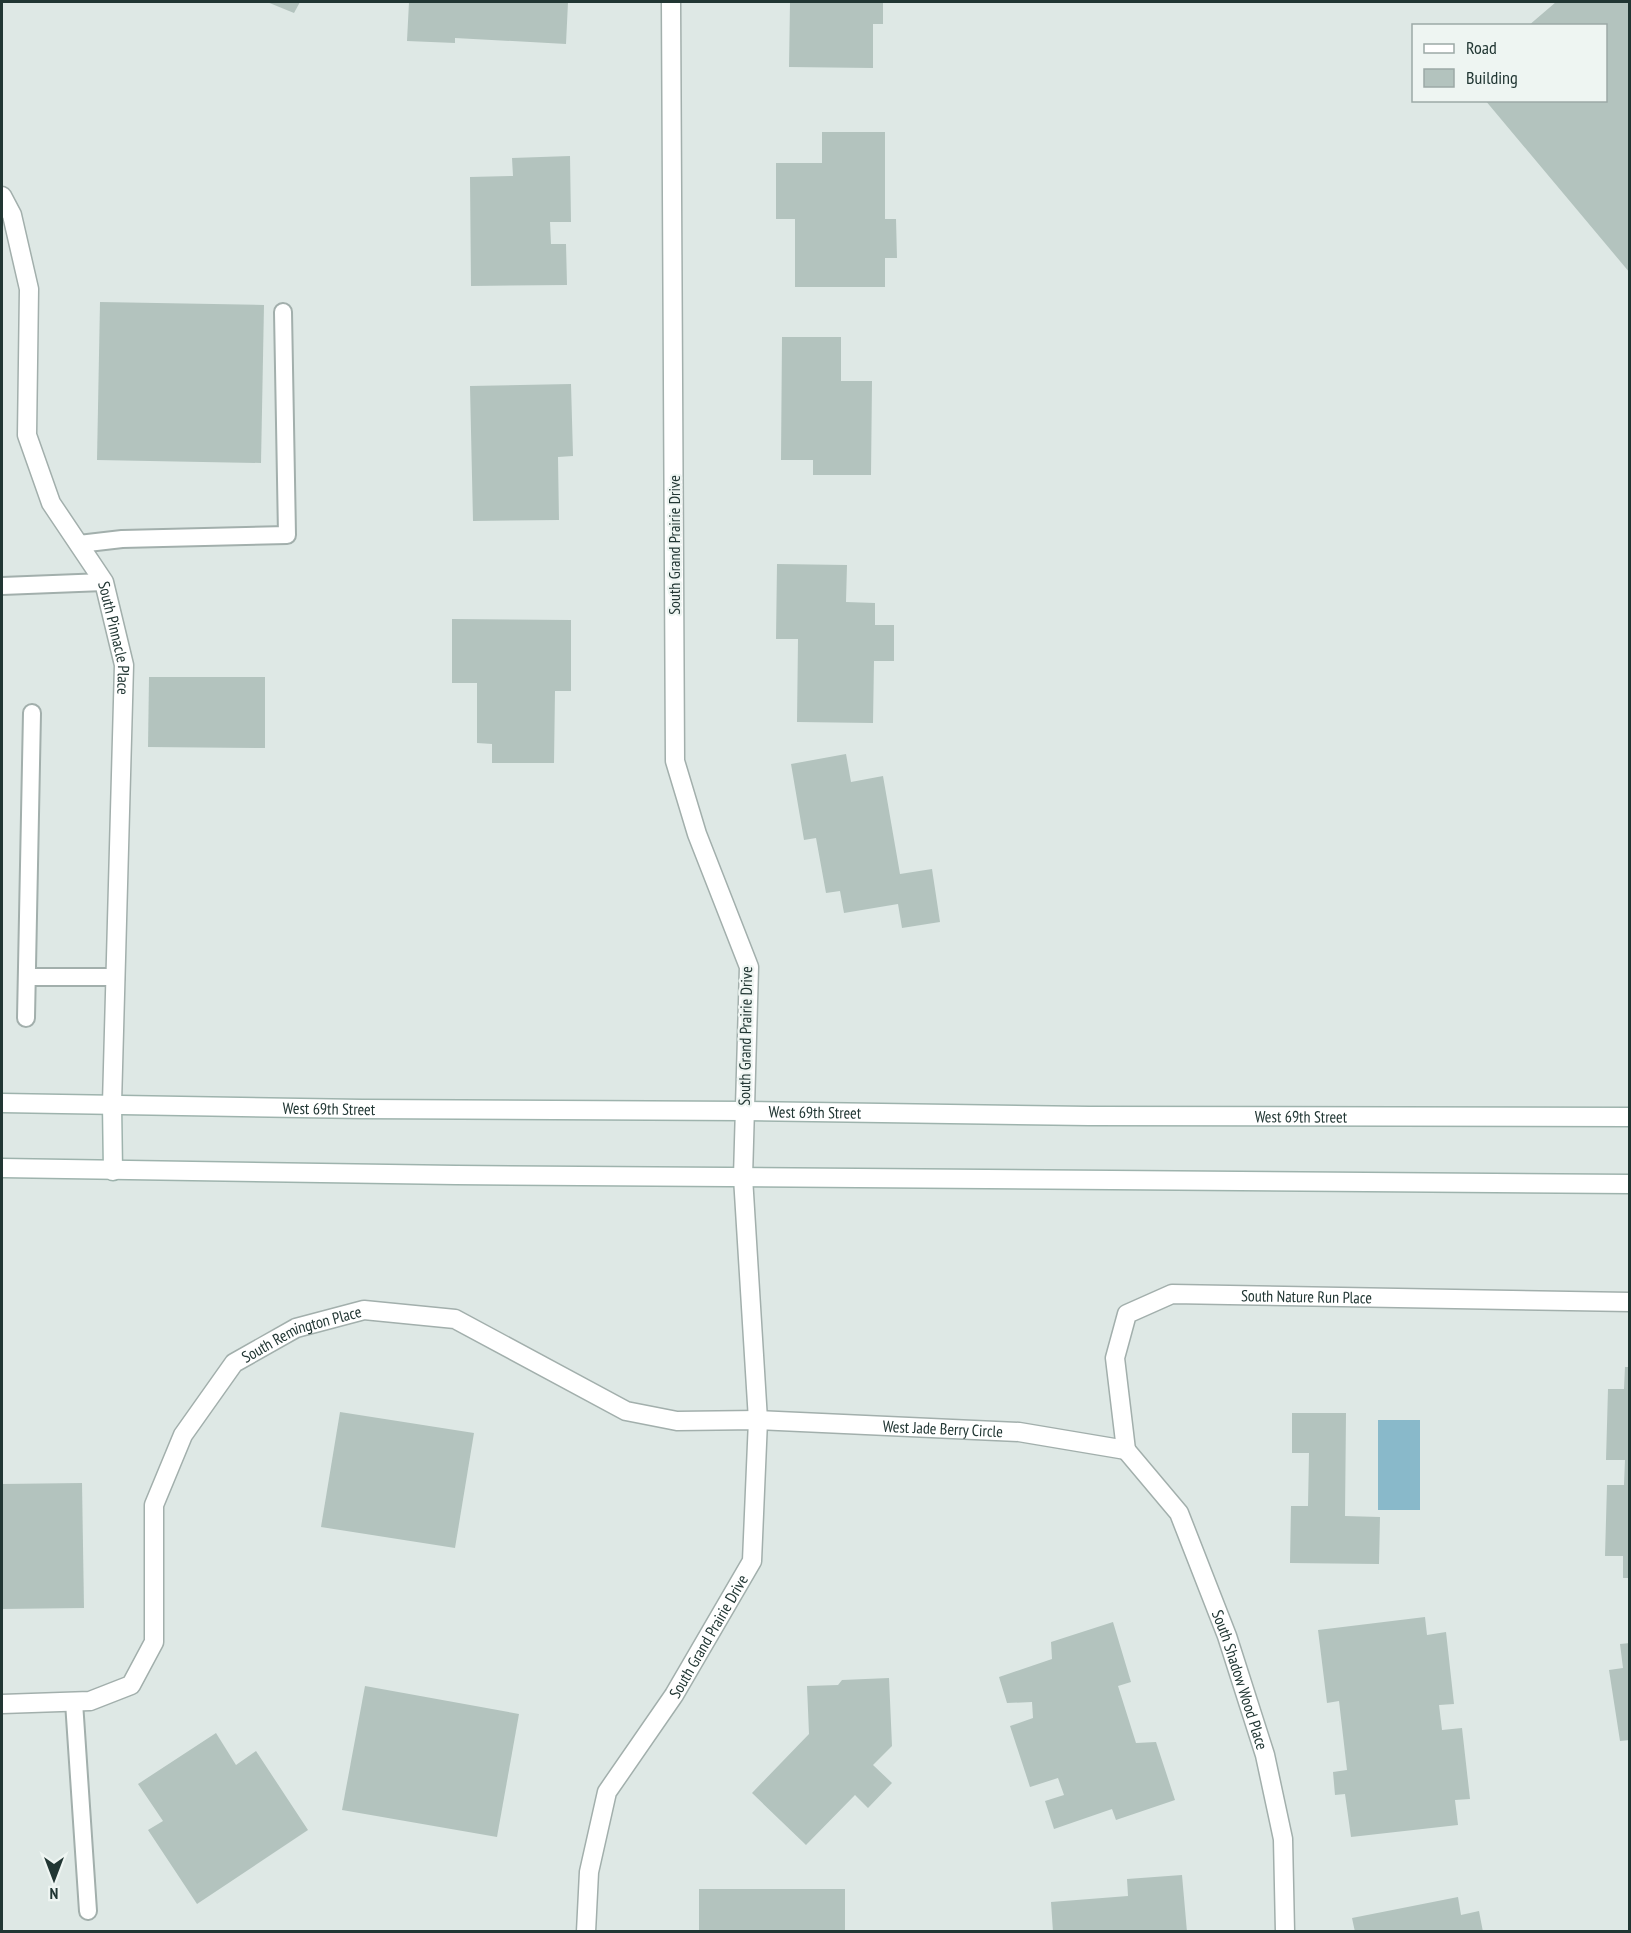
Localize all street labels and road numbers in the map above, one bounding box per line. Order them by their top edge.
street label: South Grand Prairie Drive [664,475,684,615]
street label: South Pinnacle Place [94,579,134,695]
street label: South Grand Prairie Drive [734,966,756,1106]
street label: West 69th Street [283,1098,376,1119]
street label: West 69th Street [769,1101,862,1123]
street label: West 69th Street [1255,1106,1348,1126]
street label: South Nature Run Place [1241,1285,1372,1307]
street label: South Remington Place [238,1301,363,1367]
street label: West Jade Berry Circle [882,1416,1003,1441]
street label: South Grand Prairie Drive [664,1571,752,1702]
street label: South Shadow Wood Place [1208,1607,1273,1752]

